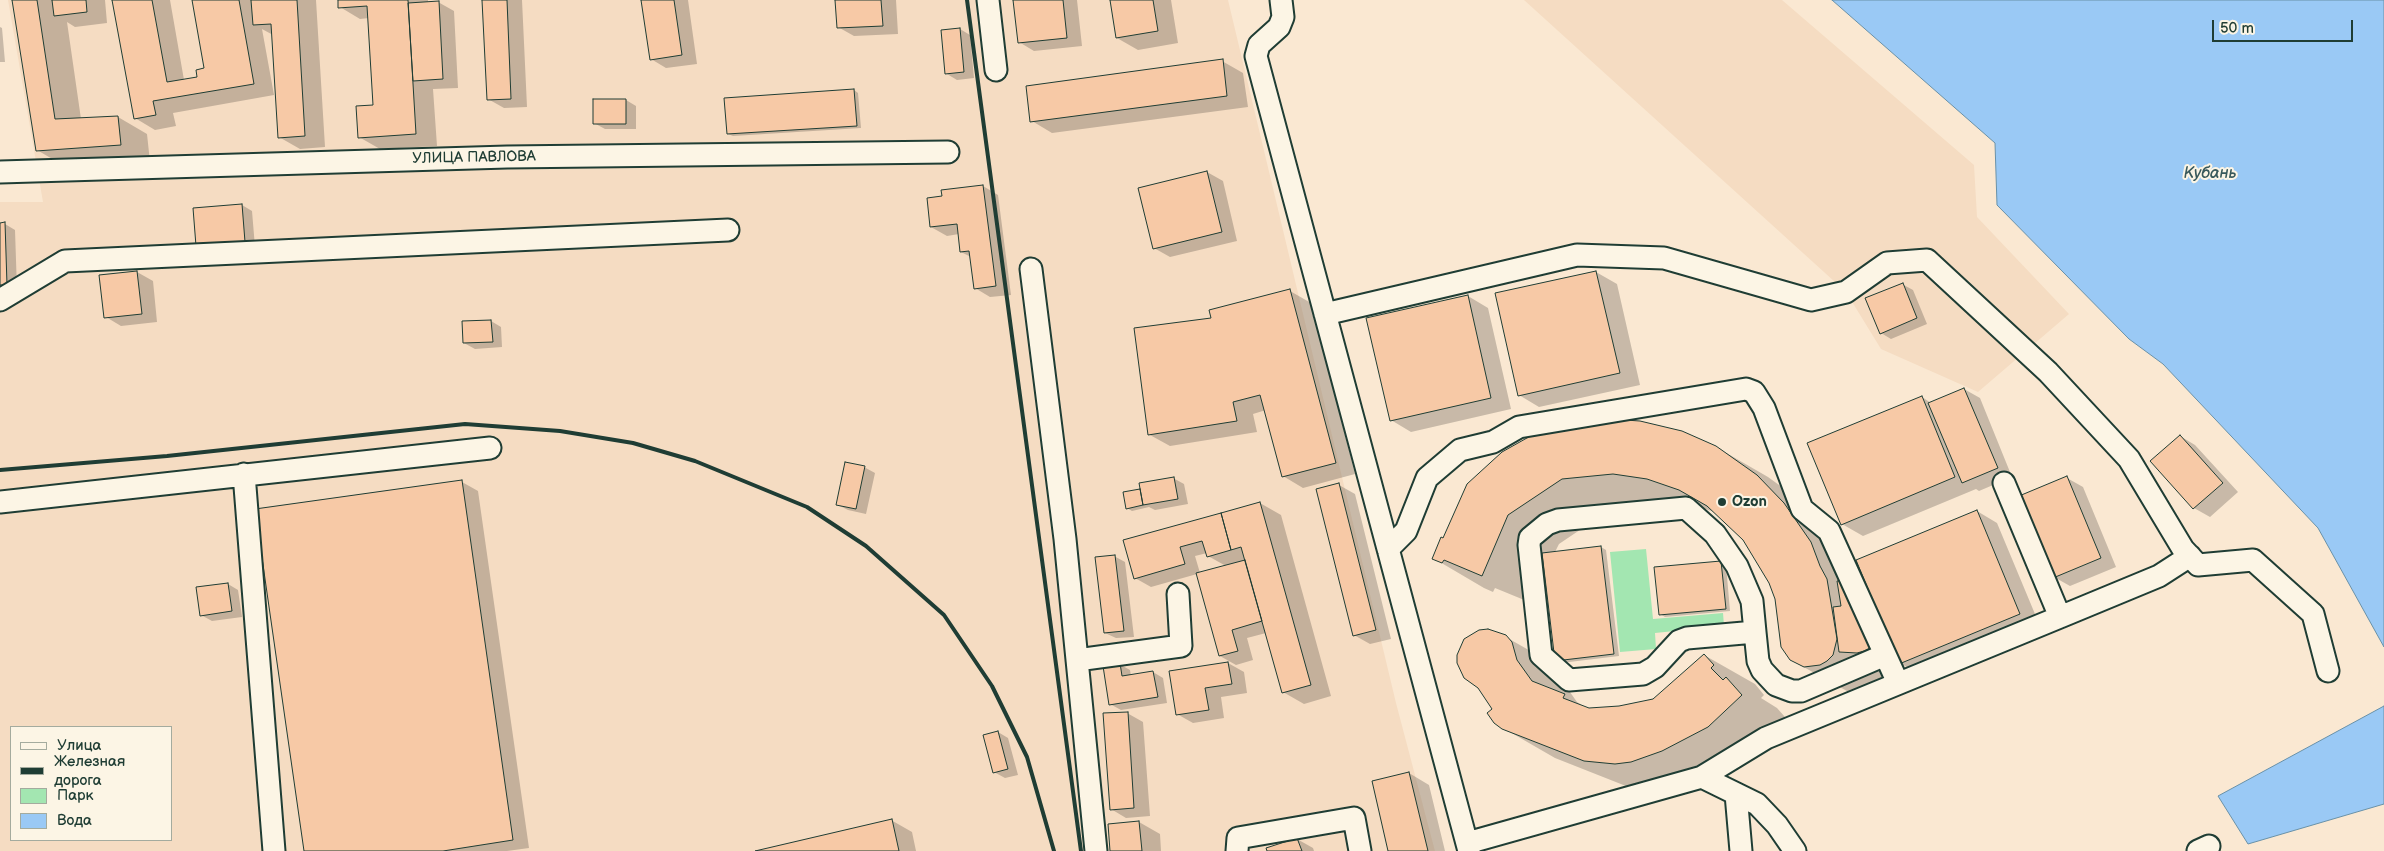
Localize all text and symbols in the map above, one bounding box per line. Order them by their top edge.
scale bar [2214,10,2355,42]
text: 50 m [2220,19,2254,38]
street label: УЛИЦА ПАВЛОВА [412,148,536,168]
water label: Кубань [2184,164,2236,184]
place label: Ozon [1732,493,1767,511]
marker: Ozon [1716,496,1728,508]
legend [10,726,172,841]
text: Улица [57,736,101,755]
text: Железная дорога [54,752,125,790]
text: Парк [57,786,94,805]
text: Вода [57,811,92,830]

